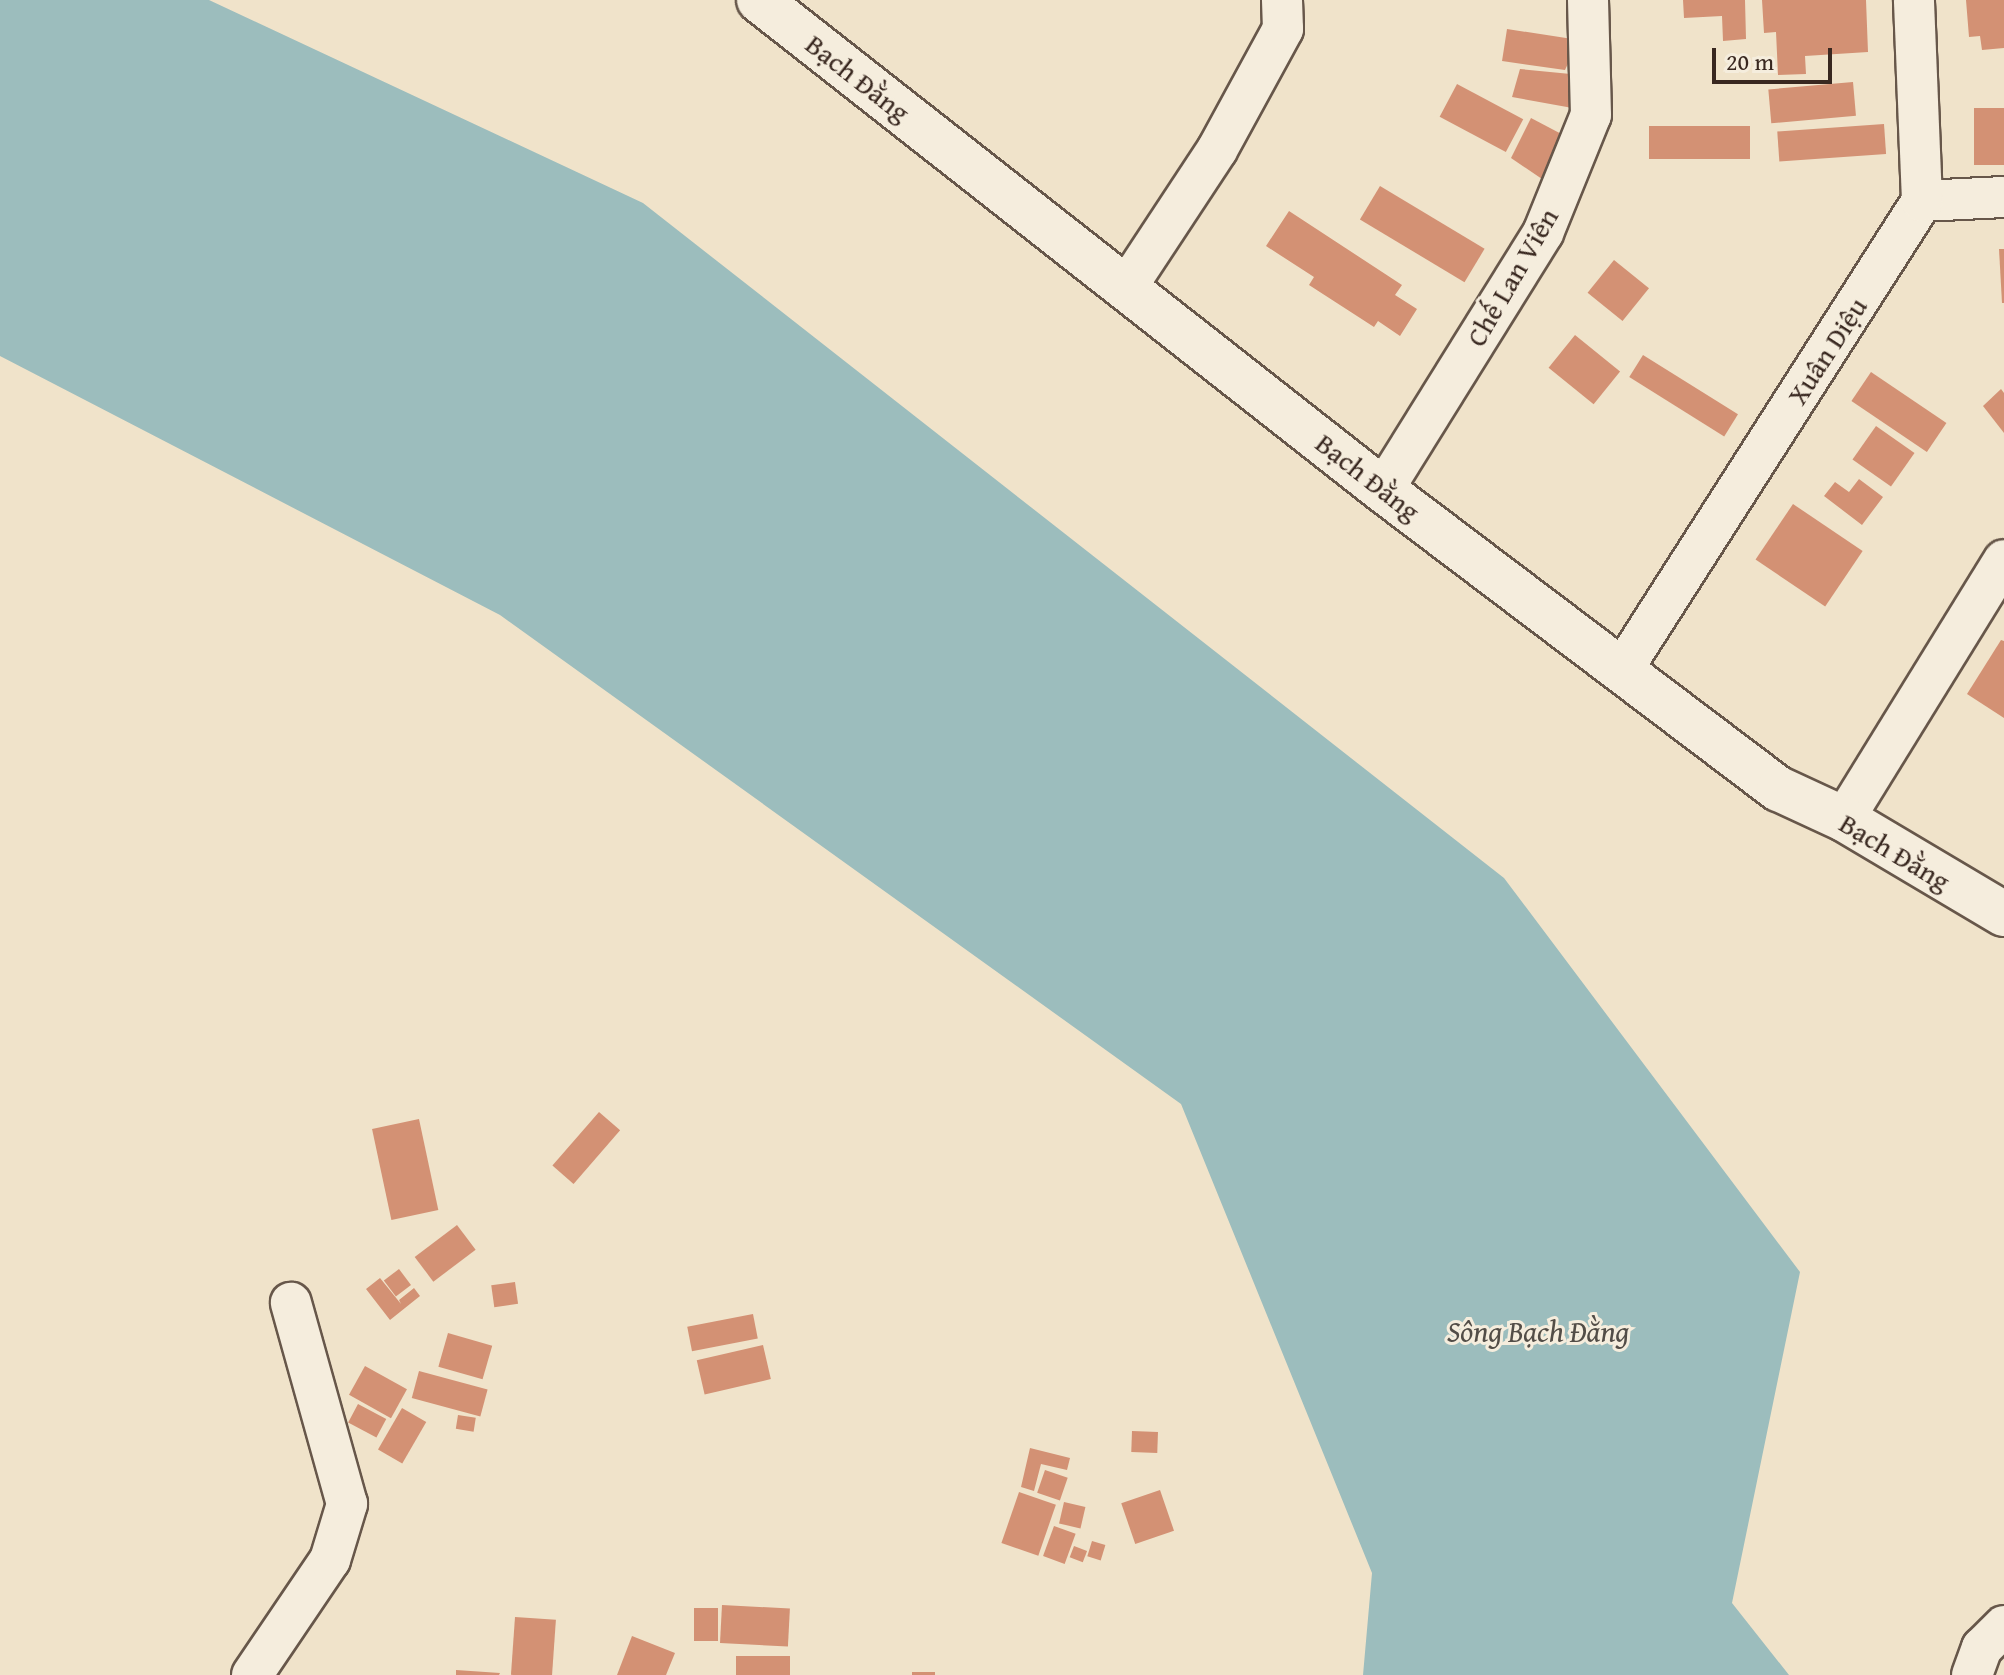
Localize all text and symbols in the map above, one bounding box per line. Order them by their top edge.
street label: Bạch Đằng [799,27,917,129]
scale bar [1716,32,1836,82]
text: 20 m [1726,44,1774,79]
street label: Chế Lan Viên [1459,202,1565,352]
street label: Xuân Diệu [1780,291,1874,411]
street label: Bạch Đằng [1309,426,1427,528]
street label: Bạch Đằng [1834,806,1956,898]
water label: Sông Bạch Đằng [1447,1313,1629,1349]

